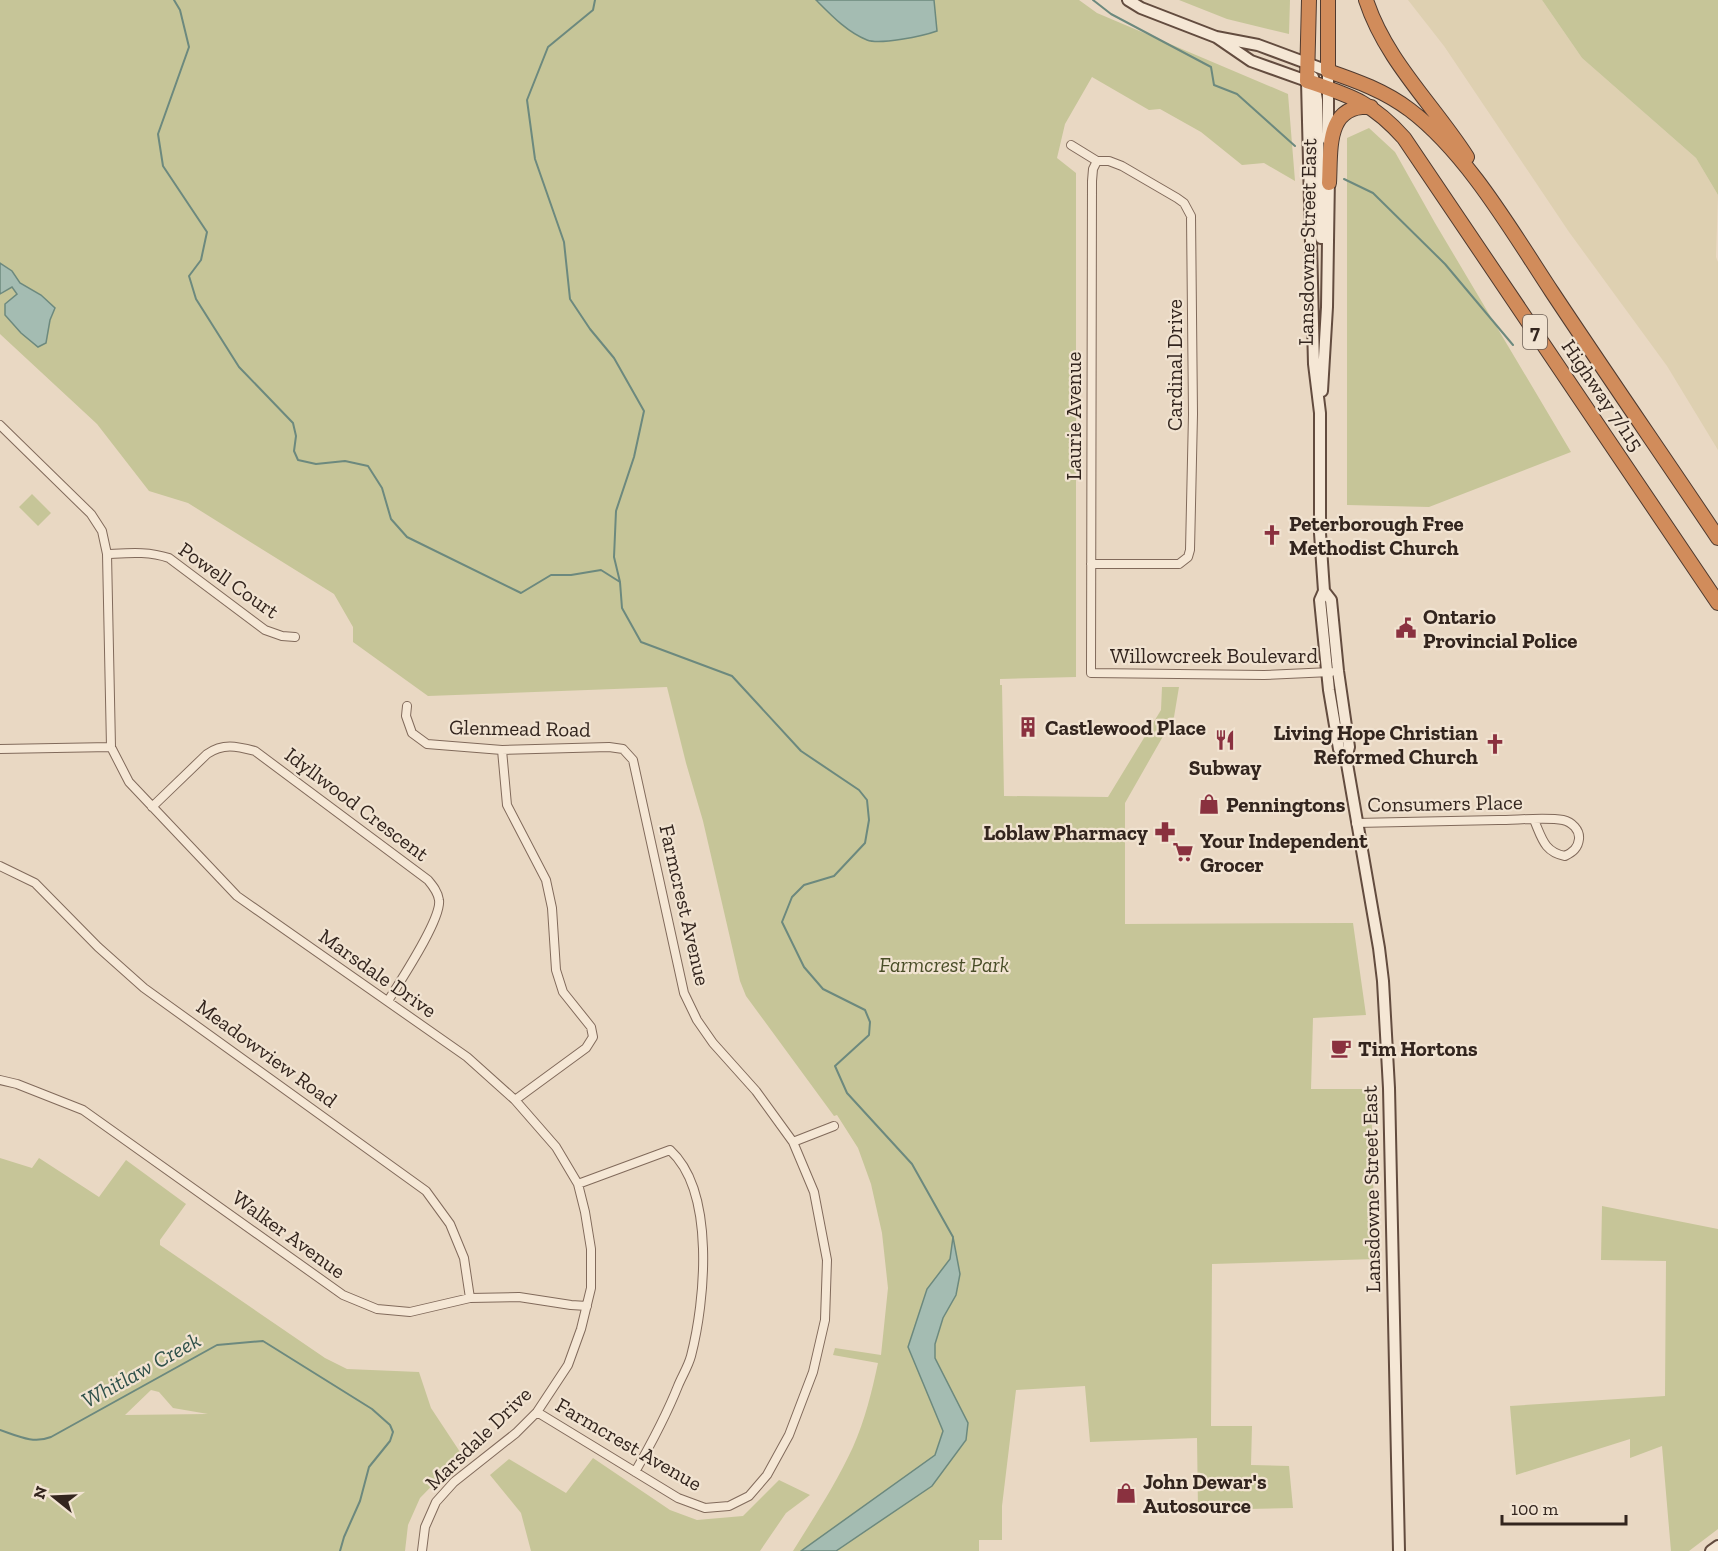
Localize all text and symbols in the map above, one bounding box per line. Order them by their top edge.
street label: Lansdowne Street East [1293,138,1321,346]
street label: Cardinal Drive [1162,299,1187,431]
road number: 7 [1523,315,1547,349]
street label: Highway 7/115 [1557,335,1649,455]
street label: Laurie Avenue [1061,352,1086,480]
place label: Peterborough Free Methodist Church [1289,511,1464,560]
church icon: Peterborough Free Methodist Church [1260,523,1284,547]
street label: Powell Court [174,536,284,624]
place label: Ontario Provincial Police [1423,604,1577,653]
public building icon: Ontario Provincial Police [1394,616,1418,640]
street label: Willowcreek Boulevard [1110,643,1319,668]
street label: Glenmead Road [449,714,591,742]
building icon: Castlewood Place [1016,715,1040,739]
place label: Castlewood Place [1045,715,1206,740]
place label: Living Hope Christian Reformed Church [1273,720,1479,769]
restaurant icon: Subway [1213,728,1237,752]
church icon: Living Hope Christian Reformed Church [1483,732,1507,756]
street label: Idyllwood Crescent [280,742,434,866]
place label: Subway [1189,755,1261,780]
street label: Consumers Place [1367,789,1523,817]
shop icon: Penningtons [1197,792,1221,816]
place label: Penningtons [1226,792,1346,817]
place label: Loblaw Pharmacy [983,820,1148,845]
pharmacy icon: Loblaw Pharmacy [1153,820,1177,844]
street label: Farmcrest Avenue [654,822,716,988]
place label: Your Independent Grocer [1200,828,1368,877]
supermarket icon: Your Independent Grocer [1171,840,1195,864]
street label: Marsdale Drive [314,923,442,1023]
park label: Farmcrest Park [879,952,1009,977]
street label: Meadowview Road [192,994,343,1113]
cafe icon: Tim Hortons [1329,1036,1353,1060]
place label: Tim Hortons [1358,1036,1478,1061]
street label: Lansdowne Street East [1357,1085,1385,1293]
street label: Walker Avenue [227,1185,351,1284]
water label: Whitlaw Creek [77,1326,205,1414]
street label: Marsdale Drive [420,1381,536,1495]
street label: Farmcrest Avenue [551,1392,707,1496]
north arrow [24,1467,84,1527]
place label: John Dewar's Autosource [1143,1469,1267,1518]
shop icon: John Dewar's Autosource [1114,1481,1138,1505]
text: N [29,1484,51,1501]
scale bar [1502,1488,1626,1526]
text: 100 m [1511,1498,1559,1520]

